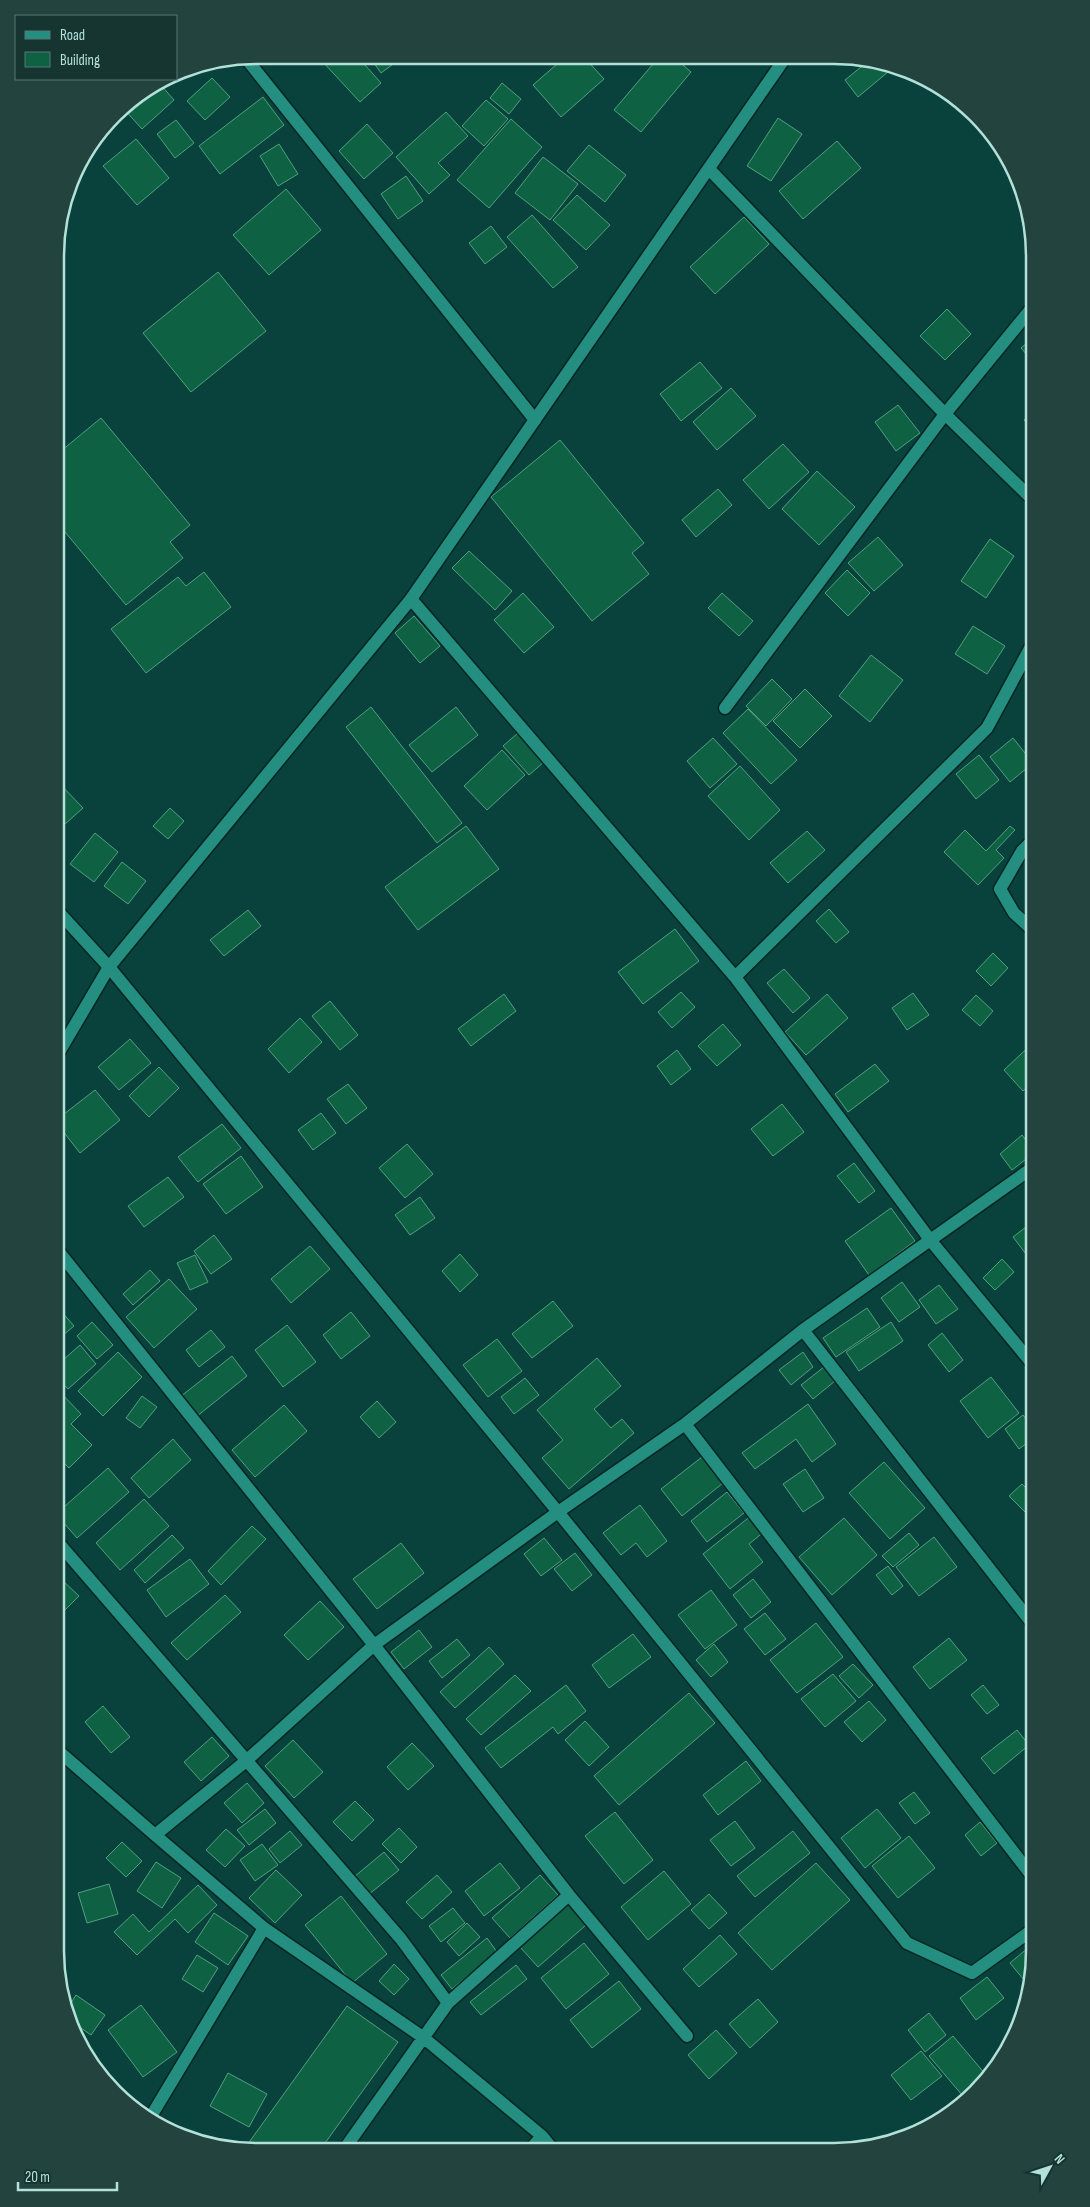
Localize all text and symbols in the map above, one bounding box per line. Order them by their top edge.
legend [15,15,178,80]
text: Road [60,26,85,45]
text: Building [60,51,100,70]
north arrow [1025,2142,1075,2192]
text: N [1051,2151,1068,2167]
scale bar [18,2160,116,2192]
text: 20 m [25,2168,50,2187]

